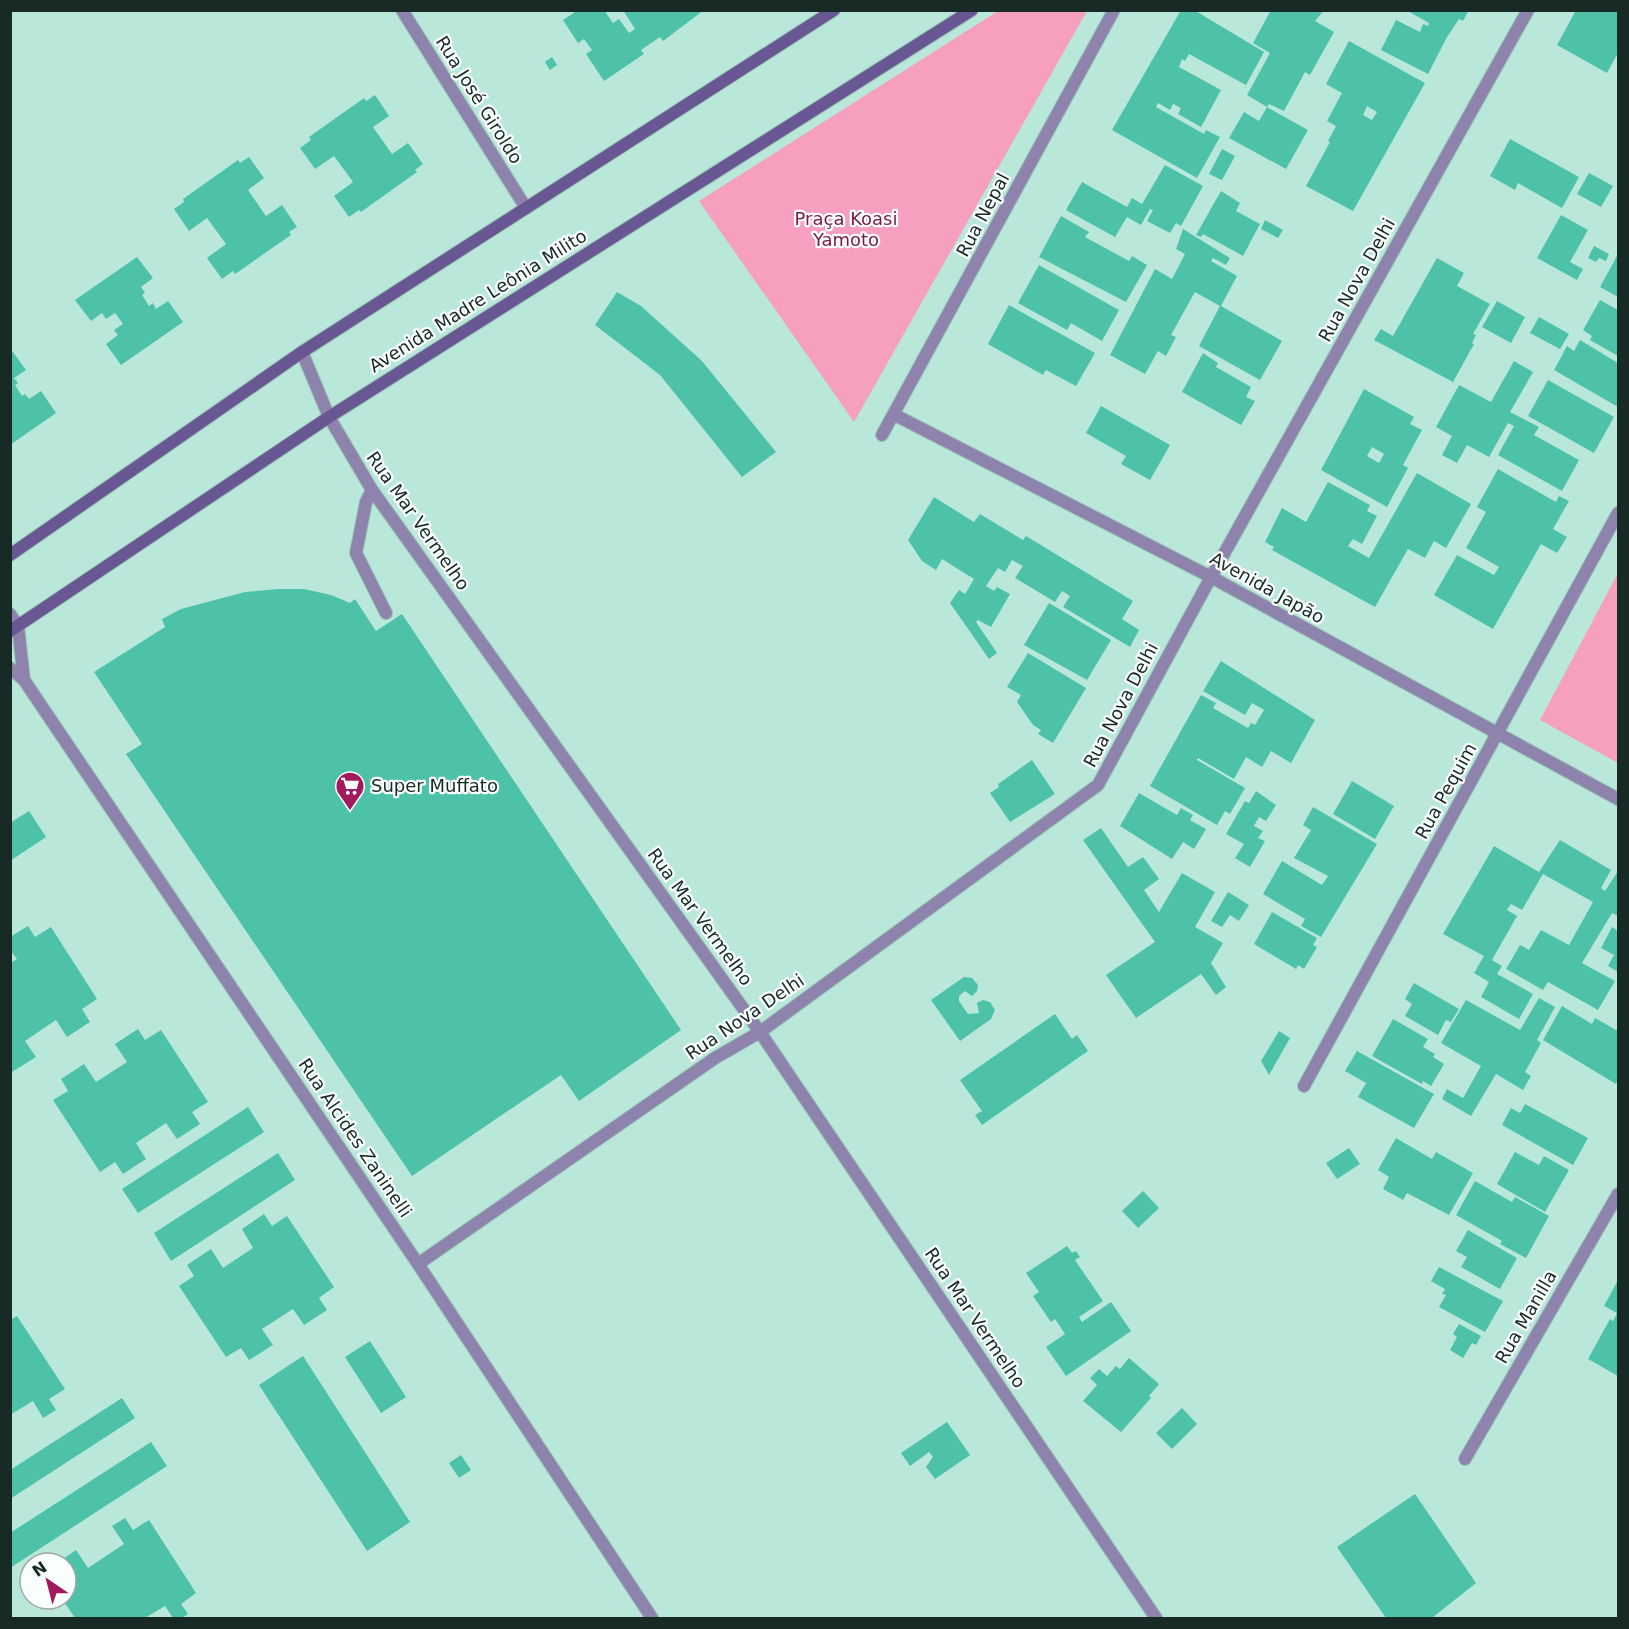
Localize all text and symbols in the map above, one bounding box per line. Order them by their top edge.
street label: Rua José Giroldo [432,32,527,168]
street label: Rua Nepal [952,169,1013,260]
park label: Praça Koasi Yamoto [795,208,897,250]
street label: Rua Nova Delhi [1314,214,1399,345]
street label: Avenida Madre Leônia Milito [365,225,591,376]
street label: Rua Mar Vermelho [363,447,474,594]
street label: Avenida Japão [1206,547,1328,628]
street label: Rua Nova Delhi [1079,639,1162,771]
street label: Rua Pequim [1411,739,1481,842]
supermarket icon: Super Muffato [334,770,366,812]
place label: Super Muffato [371,775,498,796]
street label: Rua Mar Vermelho [644,844,757,989]
street label: Rua Nova Delhi [682,969,808,1064]
street label: Rua Alcides Zaninelli [294,1054,416,1221]
street label: Rua Mar Vermelho [921,1244,1030,1392]
street label: Rua Manilla [1491,1267,1561,1367]
north arrow [18,1551,78,1611]
text: N [29,1558,51,1581]

